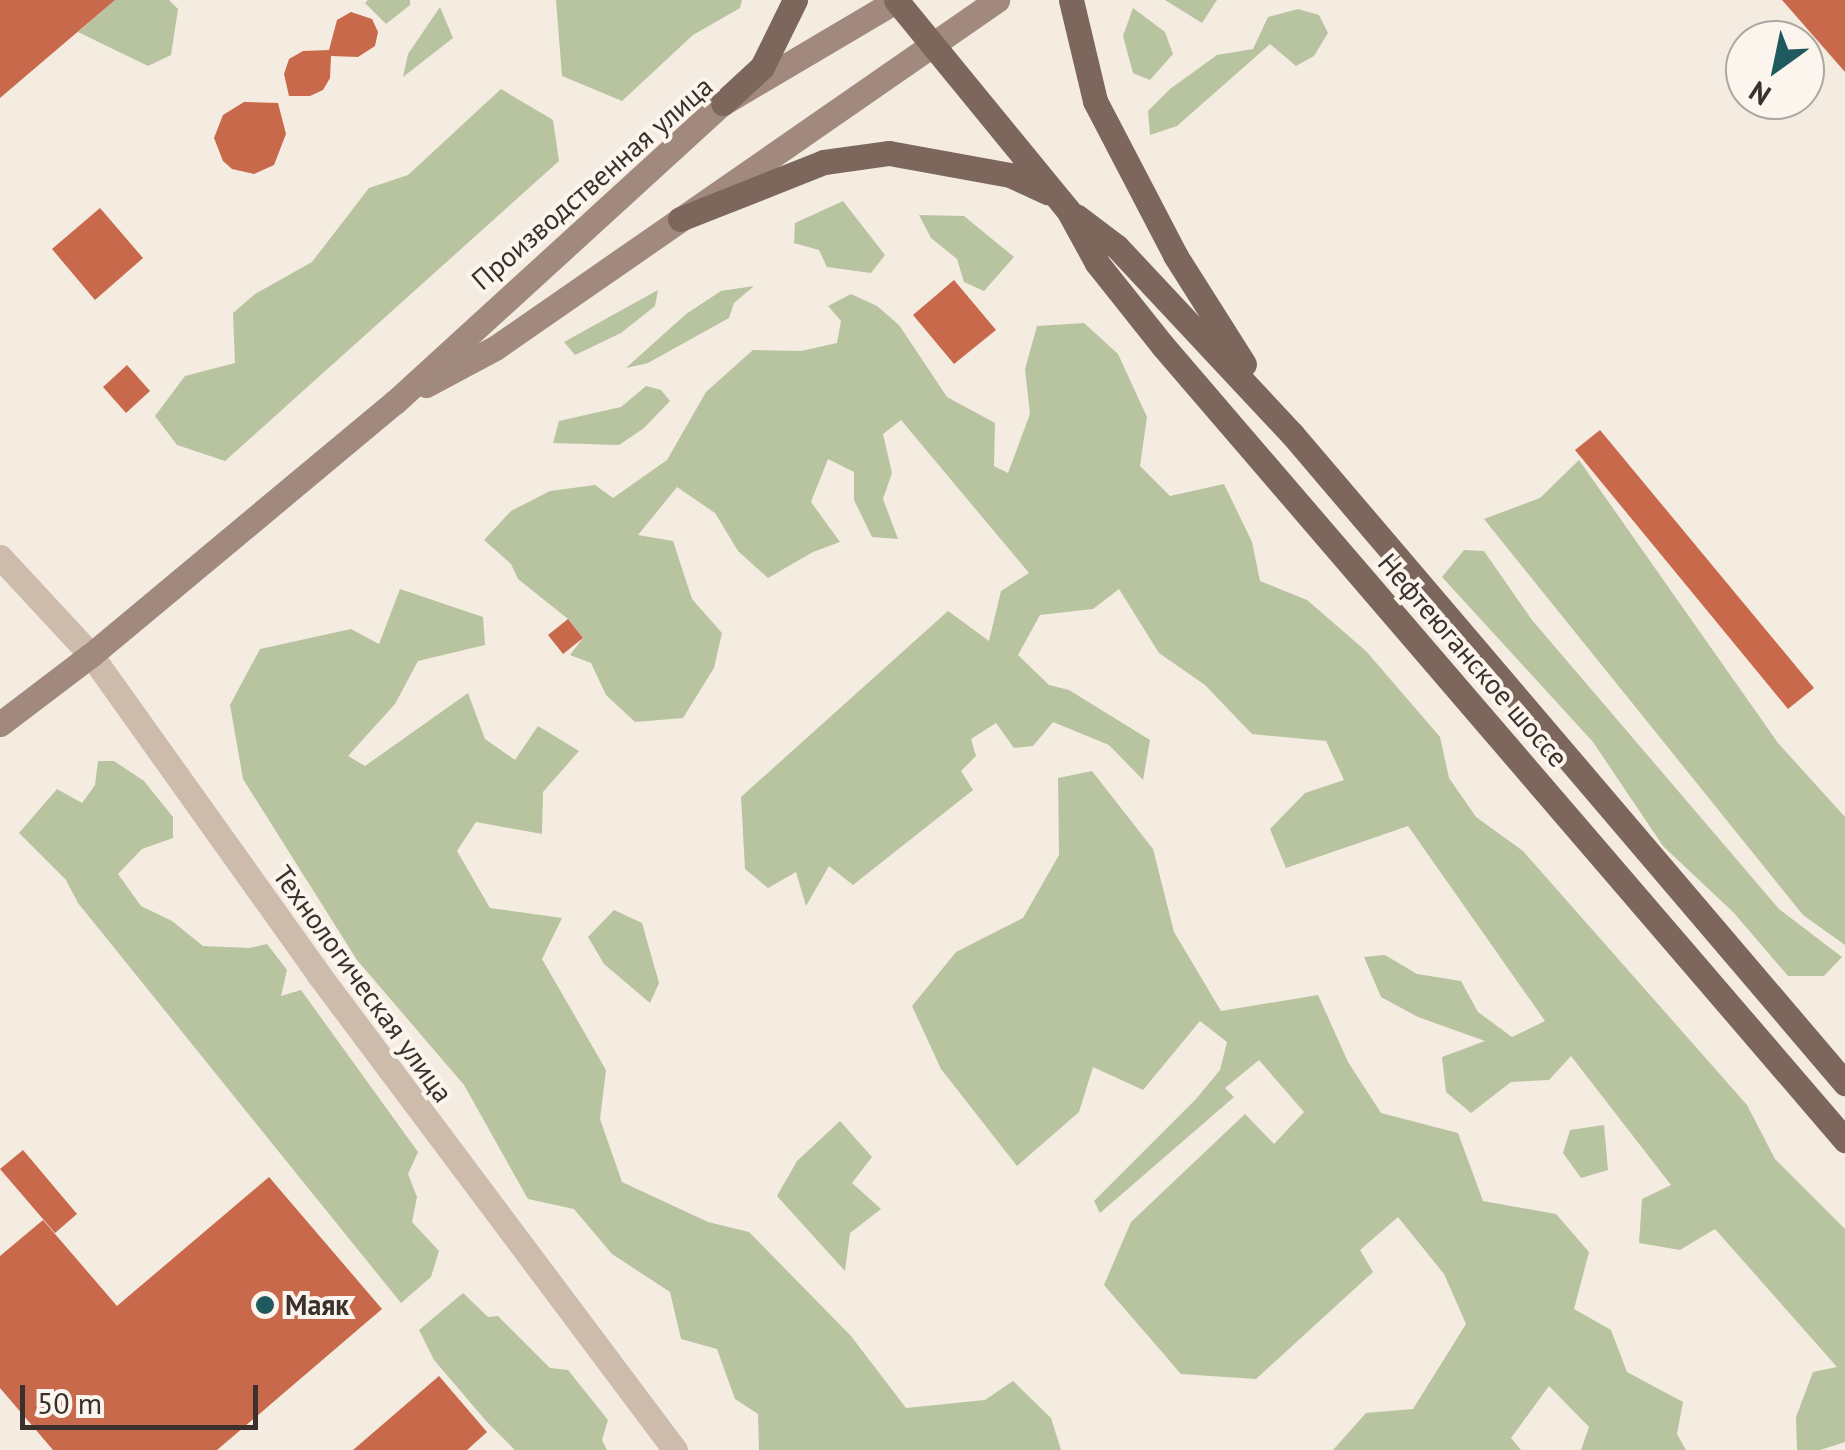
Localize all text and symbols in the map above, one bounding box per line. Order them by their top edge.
north arrow [1725,20,1825,120]
street label: Производственная улица [465,69,719,297]
text: N [1742,73,1777,114]
street label: Нефтеюганское шоссе [1371,546,1575,774]
street label: Технологическая улица [266,859,460,1109]
place label: Маяк [285,1288,349,1322]
marker: Маяк [254,1294,276,1316]
scale bar [25,1365,262,1427]
text: 50 m [37,1383,102,1422]

